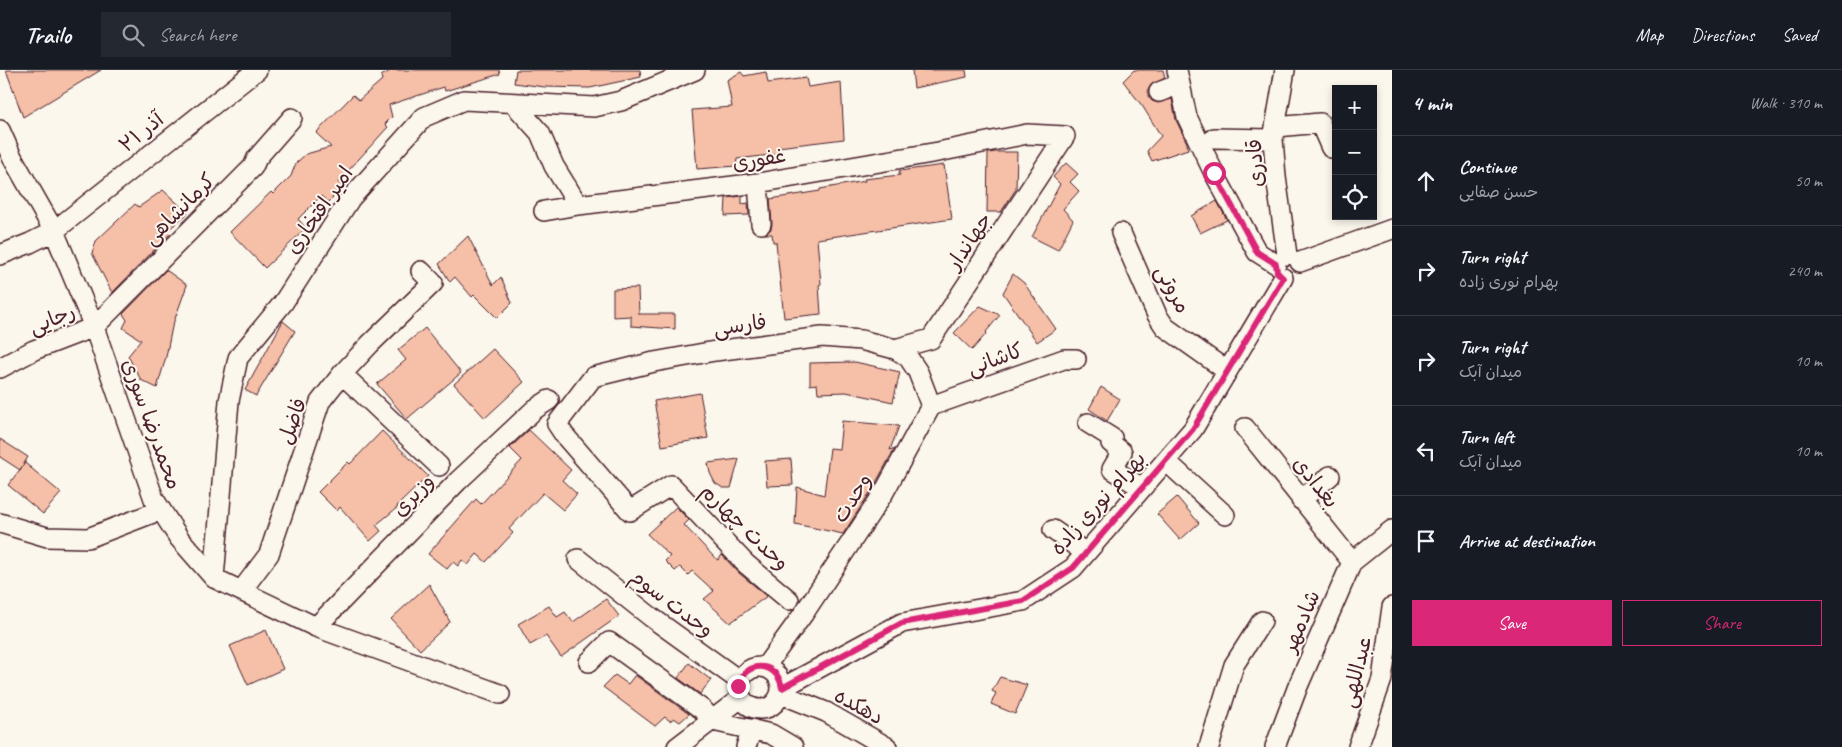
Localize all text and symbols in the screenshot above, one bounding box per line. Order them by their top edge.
search box [101,12,451,57]
text: Trailo [25,20,71,50]
icon: search [119,21,147,49]
text: Search here [159,23,236,47]
text: Map [1636,24,1663,46]
text: Directions [1691,24,1754,46]
text: Saved [1782,24,1817,46]
map controls [1332,85,1377,220]
button: + [1332,85,1377,130]
text: 4 min [1412,90,1452,116]
text: Walk · 310 m [1750,93,1822,113]
street label: ۲۱ آذر [113,106,169,158]
button: − [1332,130,1377,175]
street label: قادری [1241,138,1269,188]
street label: غفوری [730,142,788,176]
text: Continue [1459,155,1516,179]
street label: امیر افتخاری [279,161,359,259]
route start [1203,162,1226,185]
street label: کرمانشاهی [137,167,221,251]
icon: ahead [1412,167,1440,195]
text: 50 m [1795,171,1822,191]
button: locate [1332,175,1377,220]
text: حسن صفایی [1459,182,1538,202]
street label: جهاندار [939,207,998,276]
text: Turn right [1459,245,1526,269]
icon: right [1412,257,1440,285]
street label: مروتی [1149,260,1196,318]
text: 240 m [1788,261,1822,281]
text: بهرام نوری زاده [1459,272,1559,292]
street label: رجایی [25,298,79,341]
street label: فارسی [712,308,768,343]
text: Turn right [1459,335,1526,359]
street label: کاشانی [964,337,1027,382]
icon: right [1412,347,1440,375]
text: 10 m [1795,351,1822,371]
street label: محمدرضا سوری [116,355,188,493]
text: میدان آبک [1459,362,1522,382]
street label: فاضل [272,394,312,448]
text: Turn left [1459,425,1514,449]
icon: left [1412,437,1440,465]
text: 10 m [1795,441,1822,461]
street label: بهرام نوری زاده [1045,446,1154,562]
street label: بغدادی [1287,451,1345,513]
text: میدان آبک [1459,452,1522,472]
street label: وزیری [386,468,440,522]
street label: وحدت [827,469,877,527]
street label: وحدت چهارم [693,478,795,578]
icon: arrive [1412,527,1440,555]
text: Arrive at destination [1459,529,1595,553]
street label: وحدت سوم [623,563,719,645]
street label: شادمهر [1276,586,1326,658]
button: Save [1412,600,1612,646]
button: Share [1622,600,1822,646]
street label: عبداللهی [1335,634,1378,711]
route end [727,675,750,698]
street label: دهکده [830,682,888,730]

